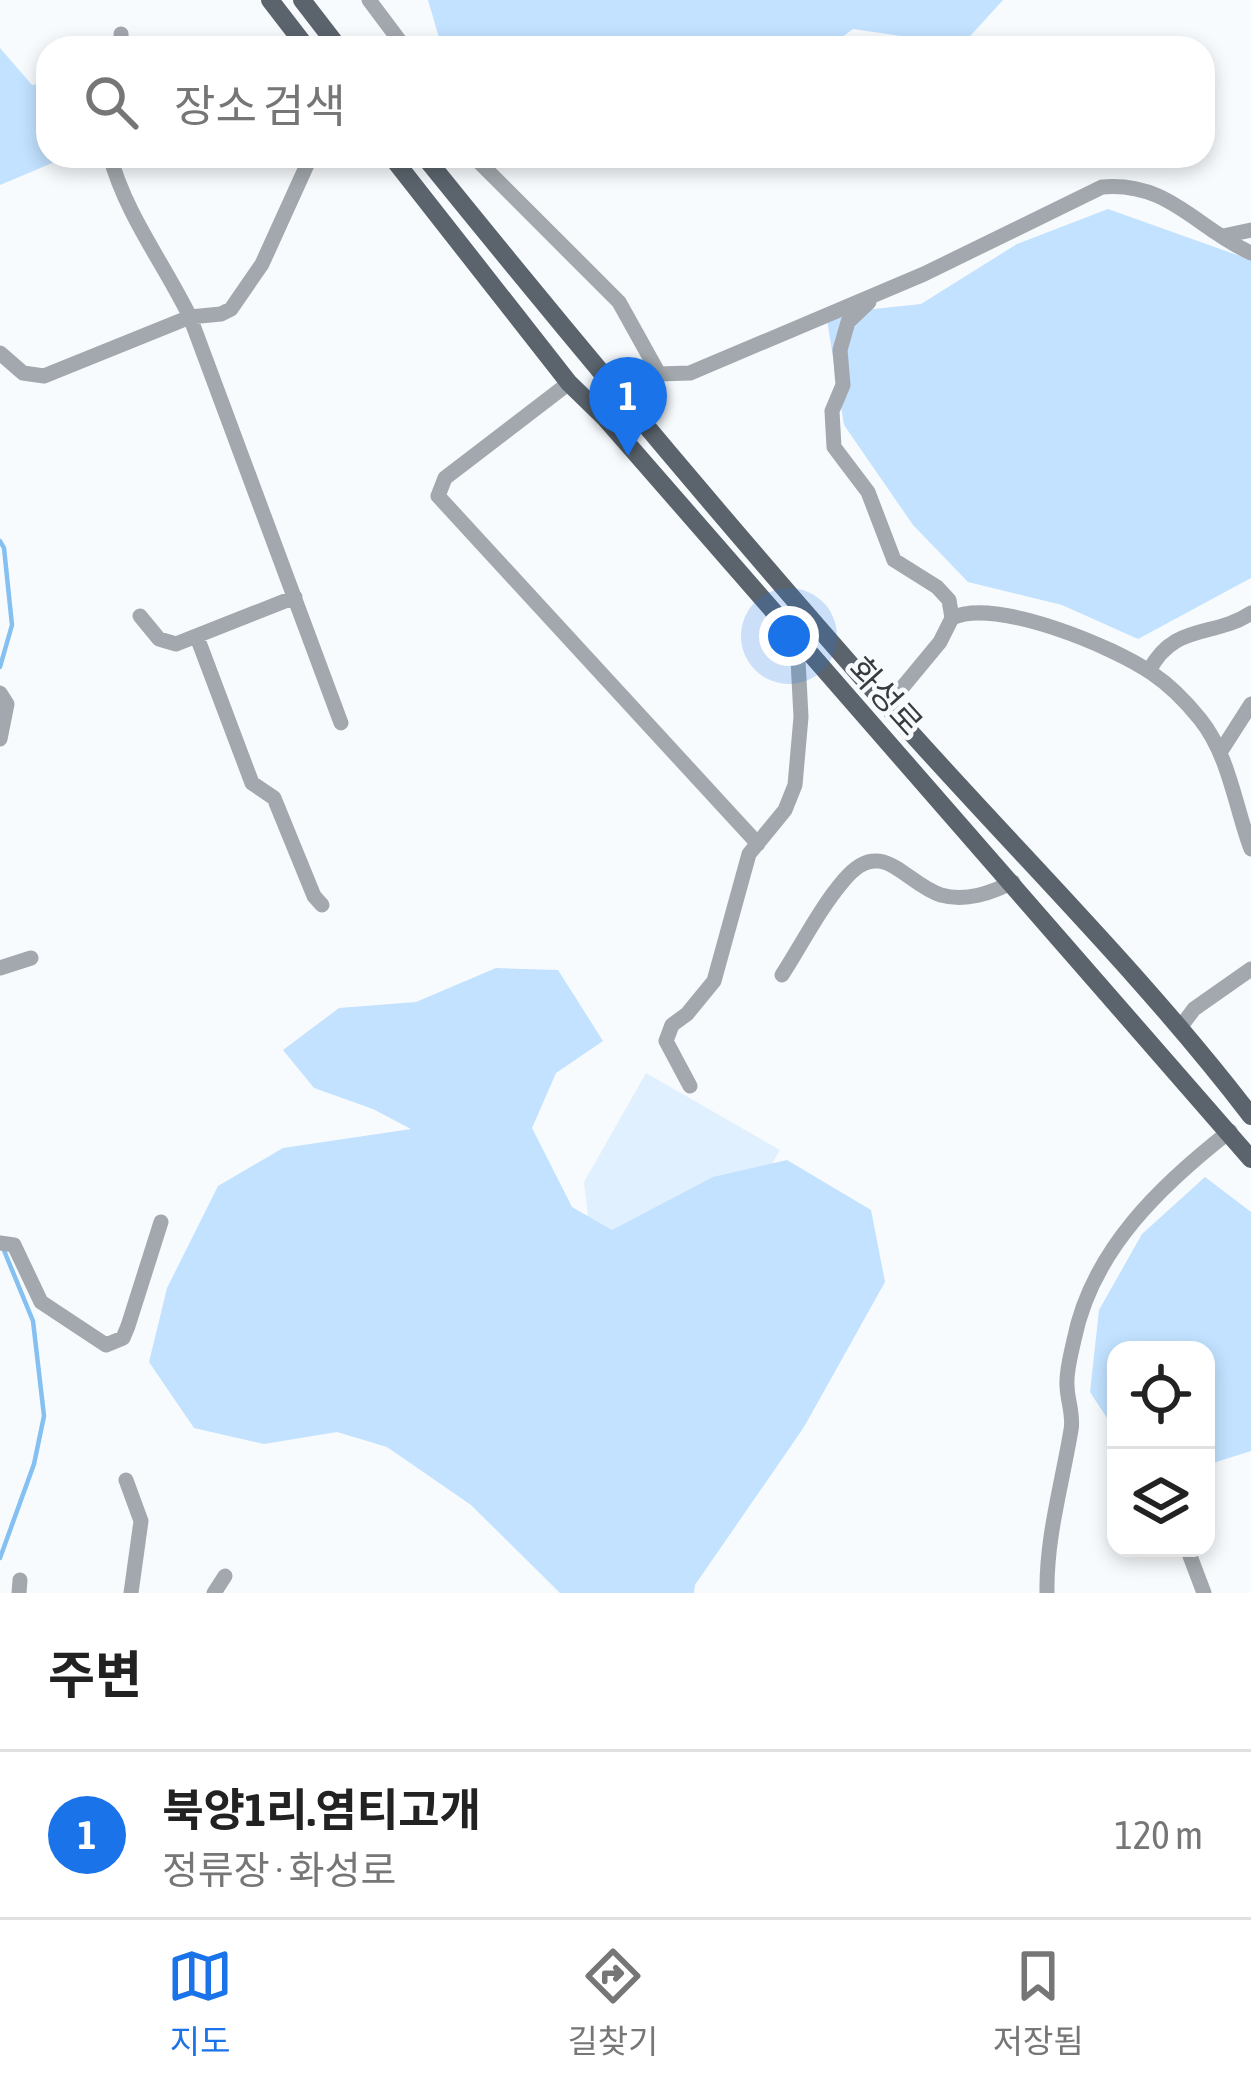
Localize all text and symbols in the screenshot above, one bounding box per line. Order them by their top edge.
search box [36,36,1215,168]
icon: search [78,69,144,135]
text: 장소 검색 [174,80,346,132]
pin: 1 [589,357,667,456]
your location [759,606,819,666]
street label: 화성로 [841,649,931,743]
map controls [1107,1341,1215,1557]
button: locate [1107,1341,1215,1449]
button: layers [1107,1449,1215,1557]
text: 주변 [48,1645,142,1704]
text: 북양1리.염티고개 [162,1784,481,1836]
text: 1 [78,1813,96,1857]
text: 120 m [1115,1813,1203,1857]
text: 정류장 · 화성로 [162,1848,396,1892]
tab: 지도 [167,1943,233,2063]
tab: 길찾기 [567,1943,658,2063]
tab: 저장됨 [993,1943,1084,2063]

